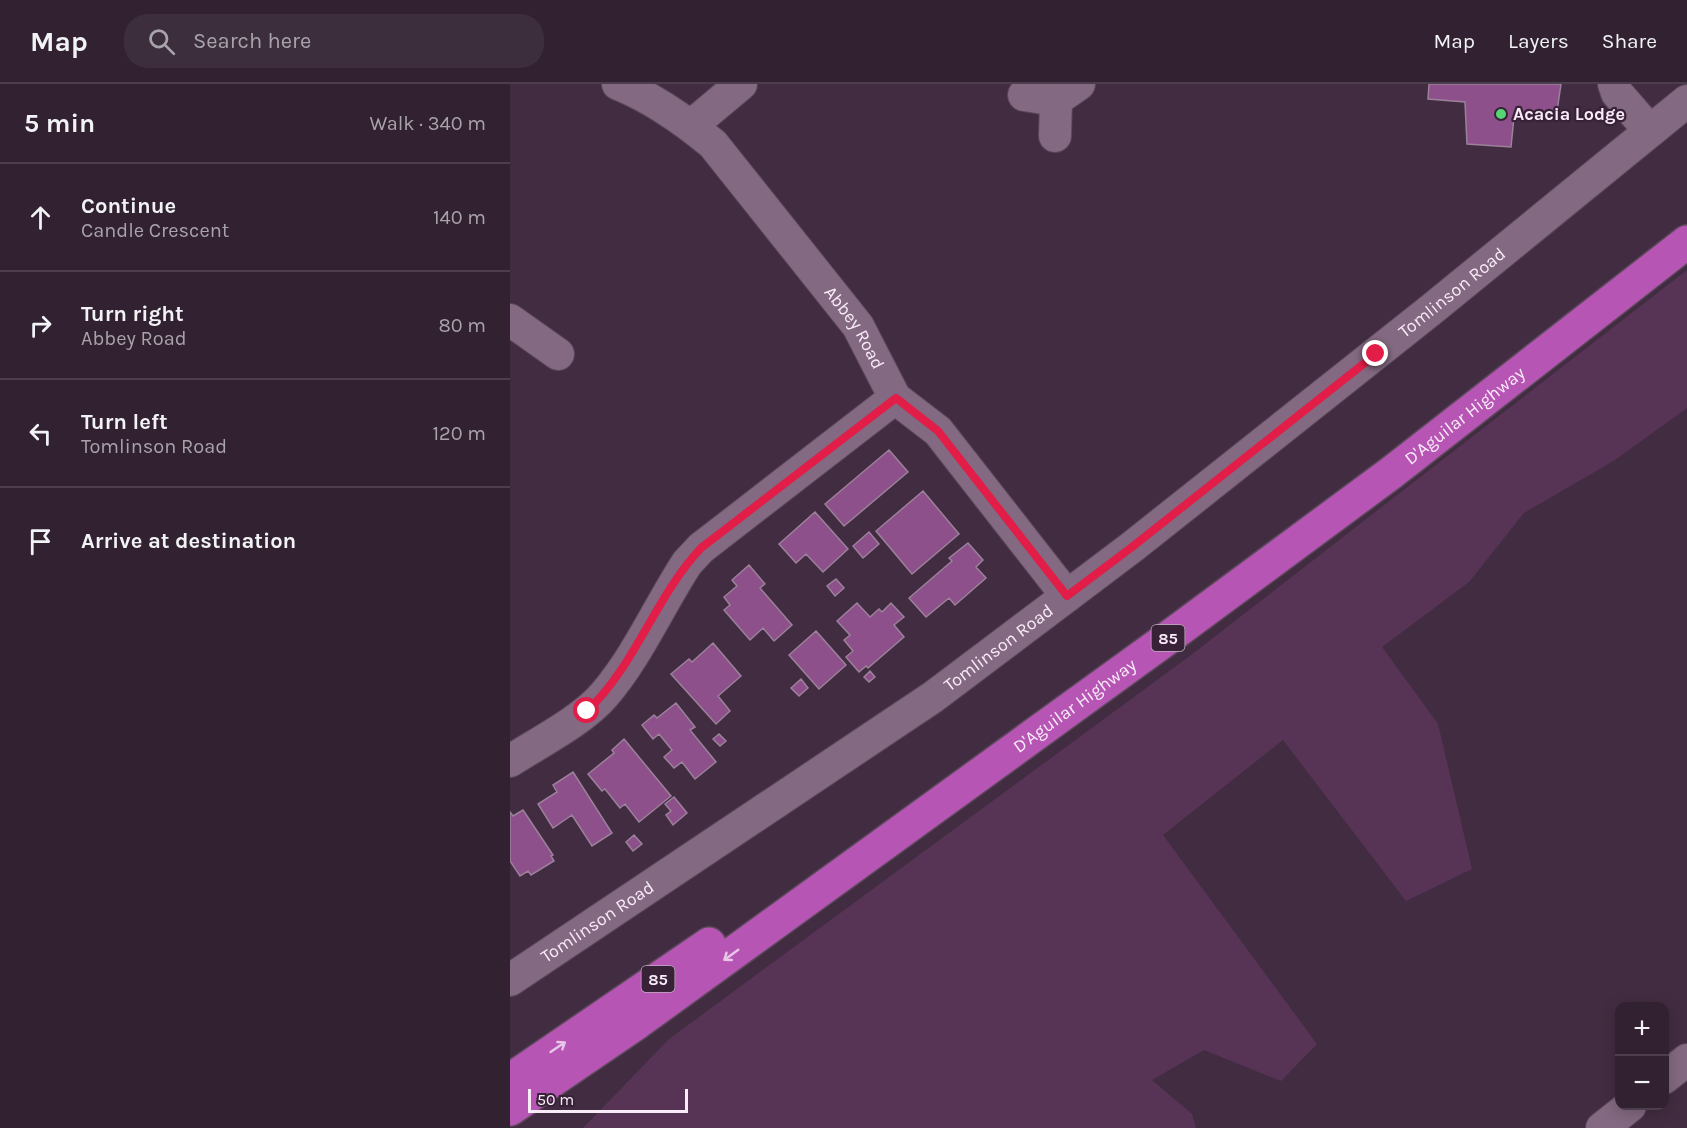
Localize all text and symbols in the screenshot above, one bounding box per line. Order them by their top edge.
search box [124,14,544,68]
text: Map [30,25,88,58]
icon: search [145,25,178,58]
text: Search here [193,28,311,54]
text: Map [1433,29,1475,53]
text: Layers [1508,29,1569,53]
text: Share [1602,29,1657,53]
place label: Acacia Lodge [1513,103,1625,125]
marker: Acacia Lodge [1494,107,1508,121]
text: 5 min [24,108,95,139]
text: Walk · 340 m [370,112,486,135]
text: Continue [81,193,176,219]
icon: ahead [24,201,57,234]
text: 140 m [433,206,486,229]
text: Candle Crescent [81,219,229,242]
street label: Tomlinson Road [1394,243,1510,342]
street label: Abbey Road [819,282,889,373]
text: Turn right [81,301,184,327]
icon: right [24,309,57,342]
text: 80 m [438,314,486,337]
text: Abbey Road [81,327,187,350]
route end [1362,340,1388,366]
street label: D'Aguilar Highway [1400,361,1530,469]
text: Turn left [81,409,168,435]
icon: left [24,417,57,450]
text: 120 m [432,422,486,445]
text: Tomlinson Road [81,435,227,458]
icon: arrive [24,525,57,558]
text: Arrive at destination [81,528,296,554]
street label: Tomlinson Road [939,599,1058,696]
road number: 85 [1152,625,1184,651]
street label: D'Aguilar Highway [1009,653,1141,757]
route start [573,697,599,723]
street label: Tomlinson Road [536,876,658,967]
one-way arrow [724,948,740,961]
road number: 85 [642,966,674,992]
map controls [1615,1002,1669,1110]
button: + [1615,1002,1669,1056]
one-way arrow [550,1041,566,1053]
button: − [1615,1056,1669,1110]
scale bar [528,1086,688,1114]
text: 50 m [537,1090,574,1109]

